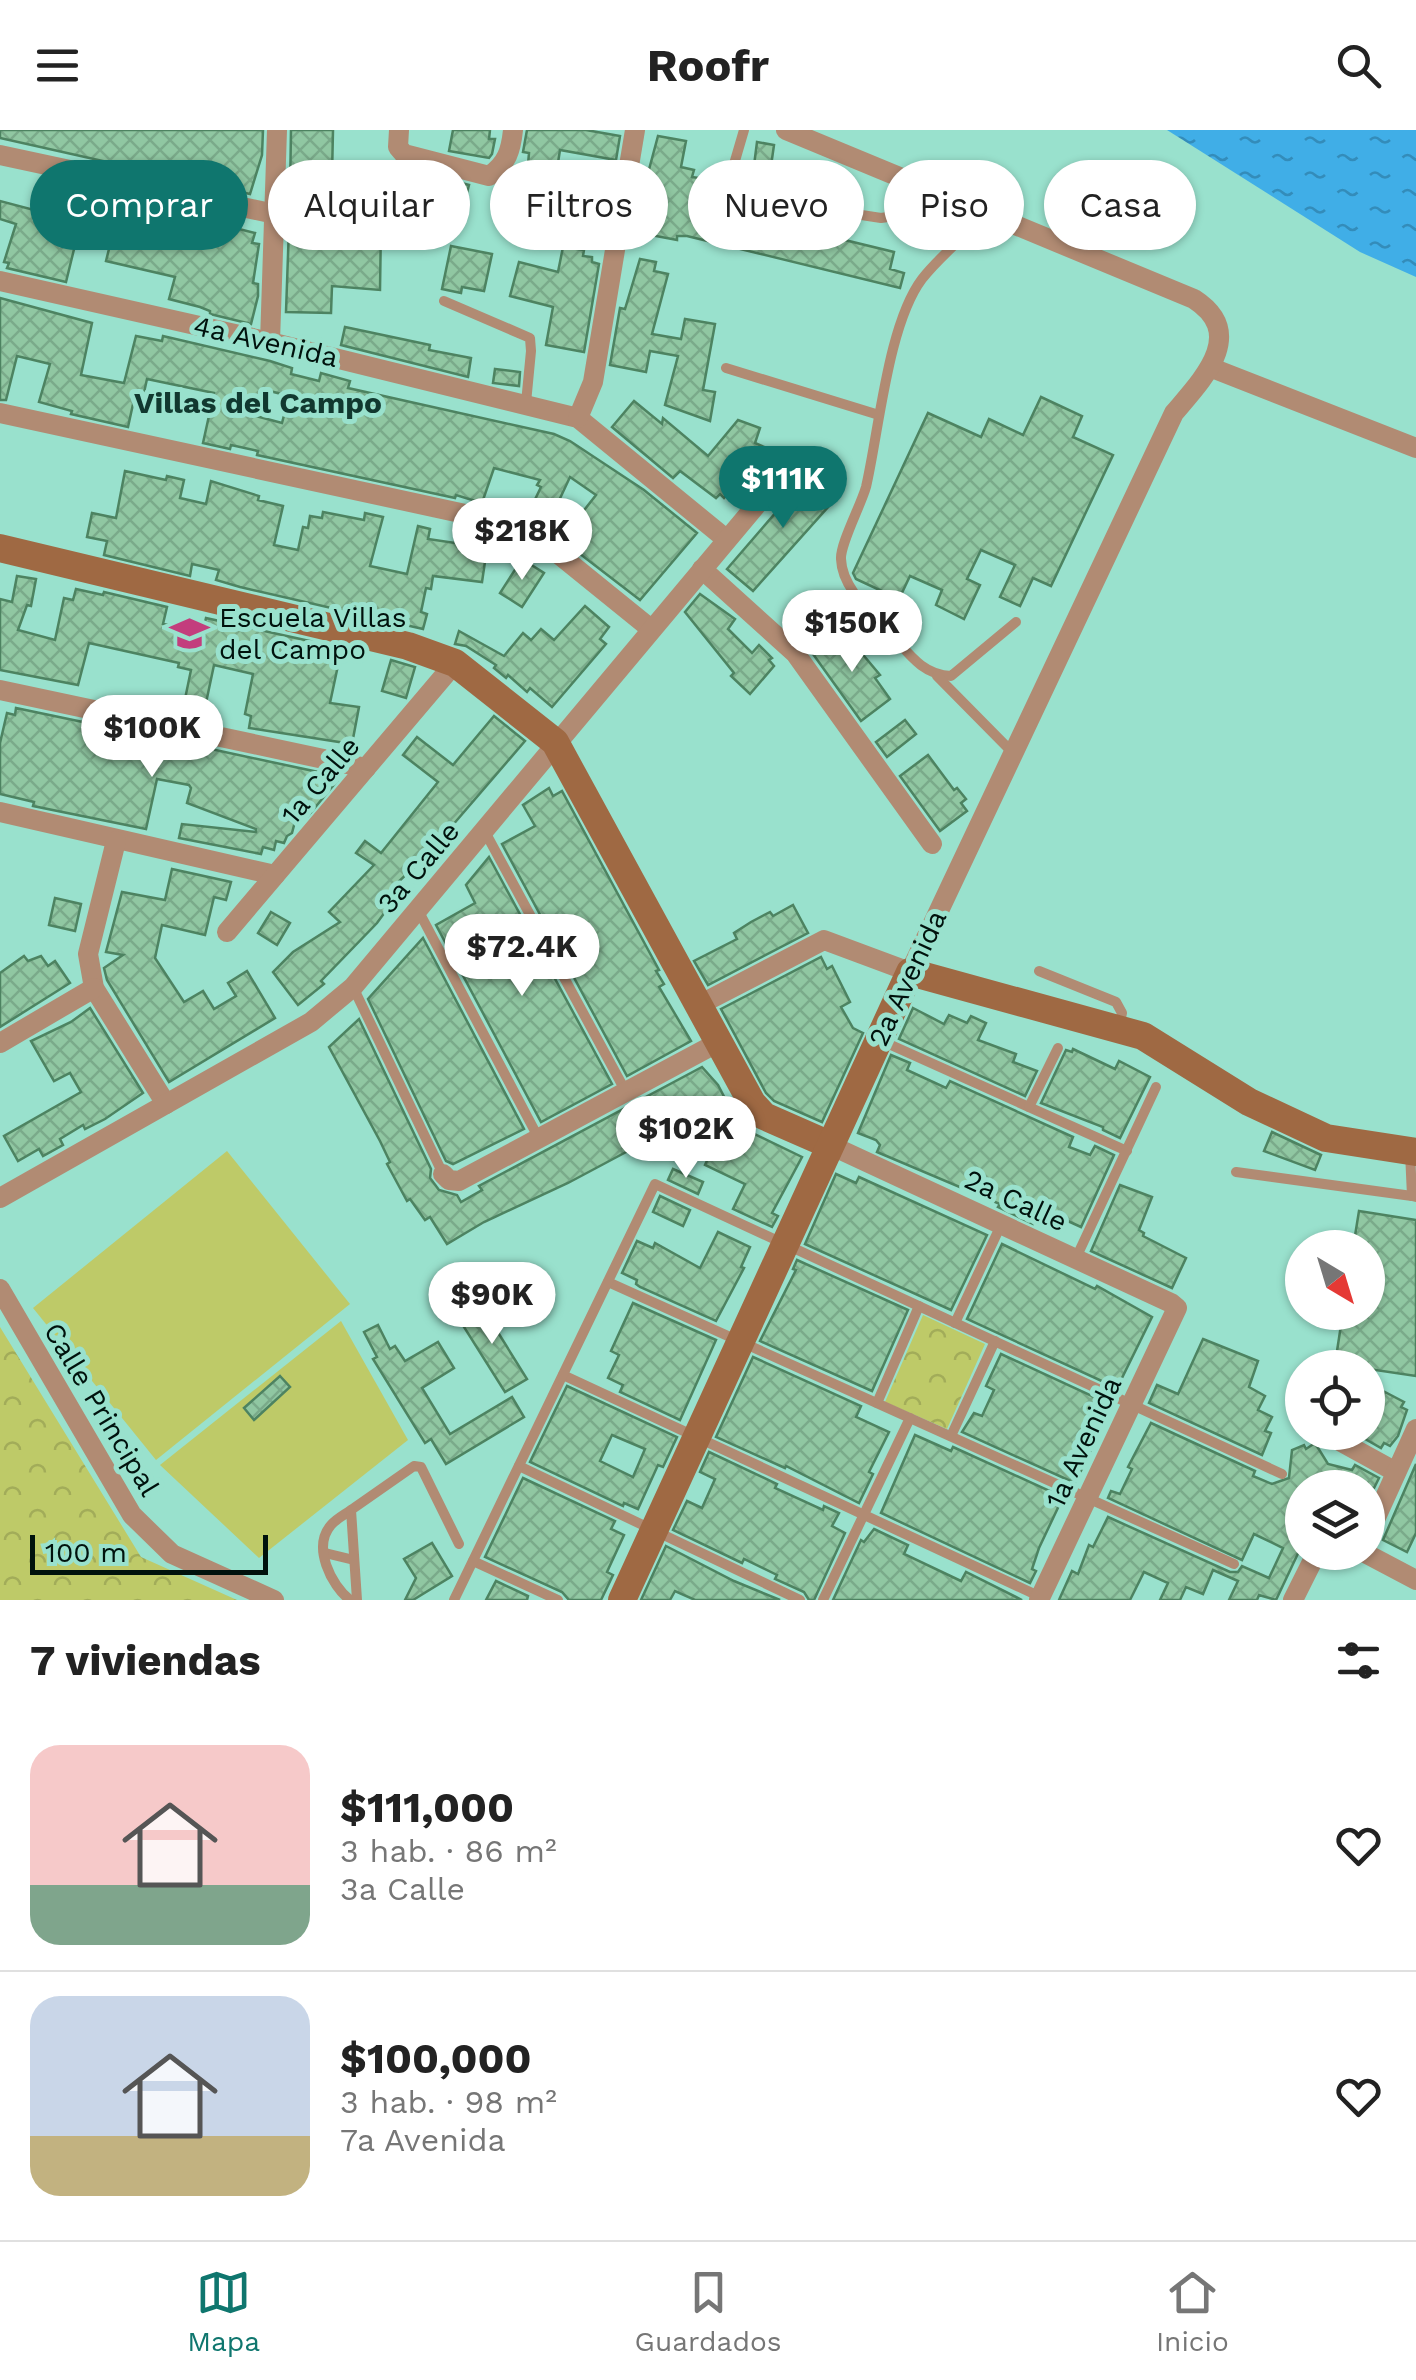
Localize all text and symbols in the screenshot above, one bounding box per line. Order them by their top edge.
icon: menu [30,38,85,93]
icon: search [1331,38,1386,93]
text: Roofr [647,39,769,92]
chip: Comprar [30,160,248,250]
chip: Alquilar [268,160,470,250]
chip: Filtros [490,160,668,250]
chip: Nuevo [688,160,864,250]
chip: Piso [884,160,1024,250]
chip: Casa [1044,160,1196,250]
street label: 4a Avenida [190,309,341,374]
district label: Villas del Campo [134,385,382,420]
pin: $111K [713,446,853,531]
text: $111K [741,459,825,497]
pin: $218K [452,498,592,583]
text: $218K [474,511,570,549]
pin: $150K [782,590,922,675]
place label: Escuela Villas del Campo [219,601,406,666]
text: $150K [804,603,900,641]
school or university icon: Escuela Villas del Campo [168,612,210,654]
pin: $100K [82,695,222,780]
text: $100K [103,708,201,746]
street label: 1a Calle [274,730,366,831]
street label: 3a Calle [371,815,466,920]
street label: 2a Avenida [862,905,953,1052]
pin: $72.4K [441,914,603,999]
text: $72.4K [466,927,578,965]
pin: $102K [616,1096,756,1181]
text: $102K [638,1109,734,1147]
street label: 2a Calle [959,1162,1072,1239]
north arrow [1285,1230,1385,1330]
map controls [1285,1230,1385,1570]
pin: $90K [433,1262,551,1347]
text: $90K [450,1275,534,1313]
street label: Calle Principal [37,1317,166,1502]
button: locate [1285,1350,1385,1450]
street label: 1a Avenida [1039,1371,1128,1513]
button: layers [1285,1470,1385,1570]
scale bar [30,1530,268,1574]
text: 100 m [45,1536,127,1569]
icon: filters [1331,1633,1386,1688]
text: 7 viviendas [30,1636,261,1685]
text: $111,000 [340,1783,514,1832]
icon: home [110,1785,230,1905]
icon: heart [1331,1818,1386,1873]
text: 3 hab. · 86 m² [340,1832,557,1870]
text: 3a Calle [340,1870,465,1908]
text: $100,000 [340,2034,532,2083]
icon: home [110,2036,230,2156]
icon: heart [1331,2069,1386,2124]
text: 3 hab. · 98 m² [340,2083,557,2121]
text: 7a Avenida [340,2121,506,2159]
tab: Mapa [187,2265,260,2358]
tab: Guardados [635,2265,782,2358]
tab: Inicio [1156,2265,1229,2358]

